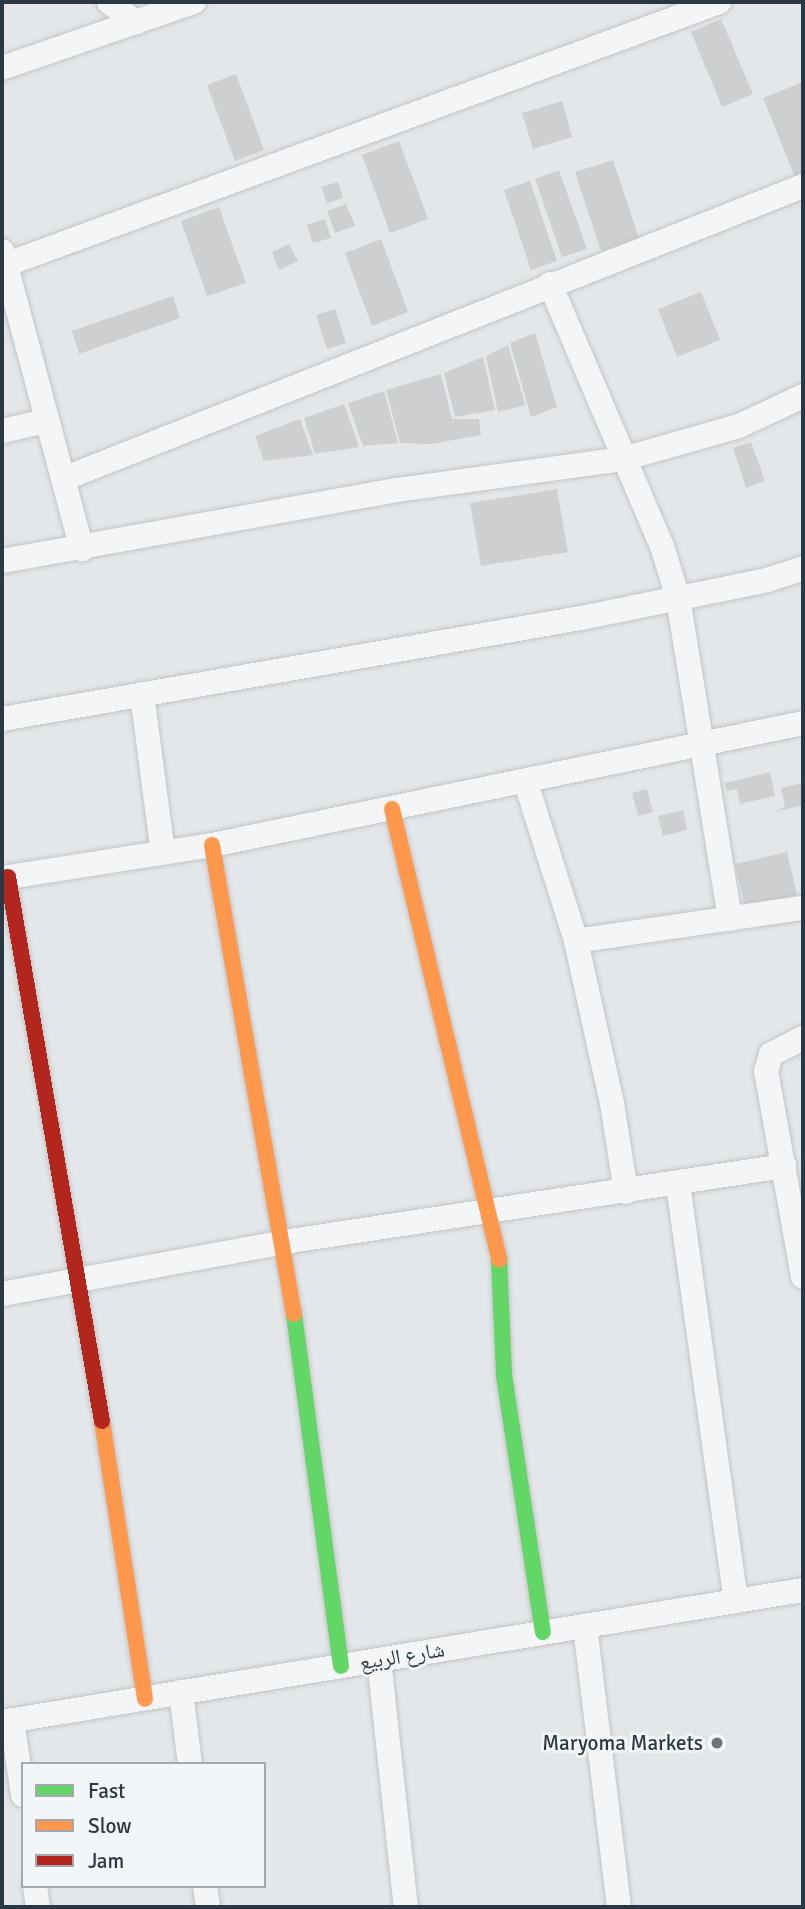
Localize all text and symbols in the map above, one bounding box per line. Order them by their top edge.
street label: شارع الربيع [358,1637,446,1675]
place label: Maryoma Markets [542,1730,703,1756]
marker: Maryoma Markets [709,1735,725,1751]
legend [21,1762,266,1888]
text: Fast [88,1778,125,1804]
text: Slow [88,1813,132,1839]
text: Jam [88,1848,124,1874]

